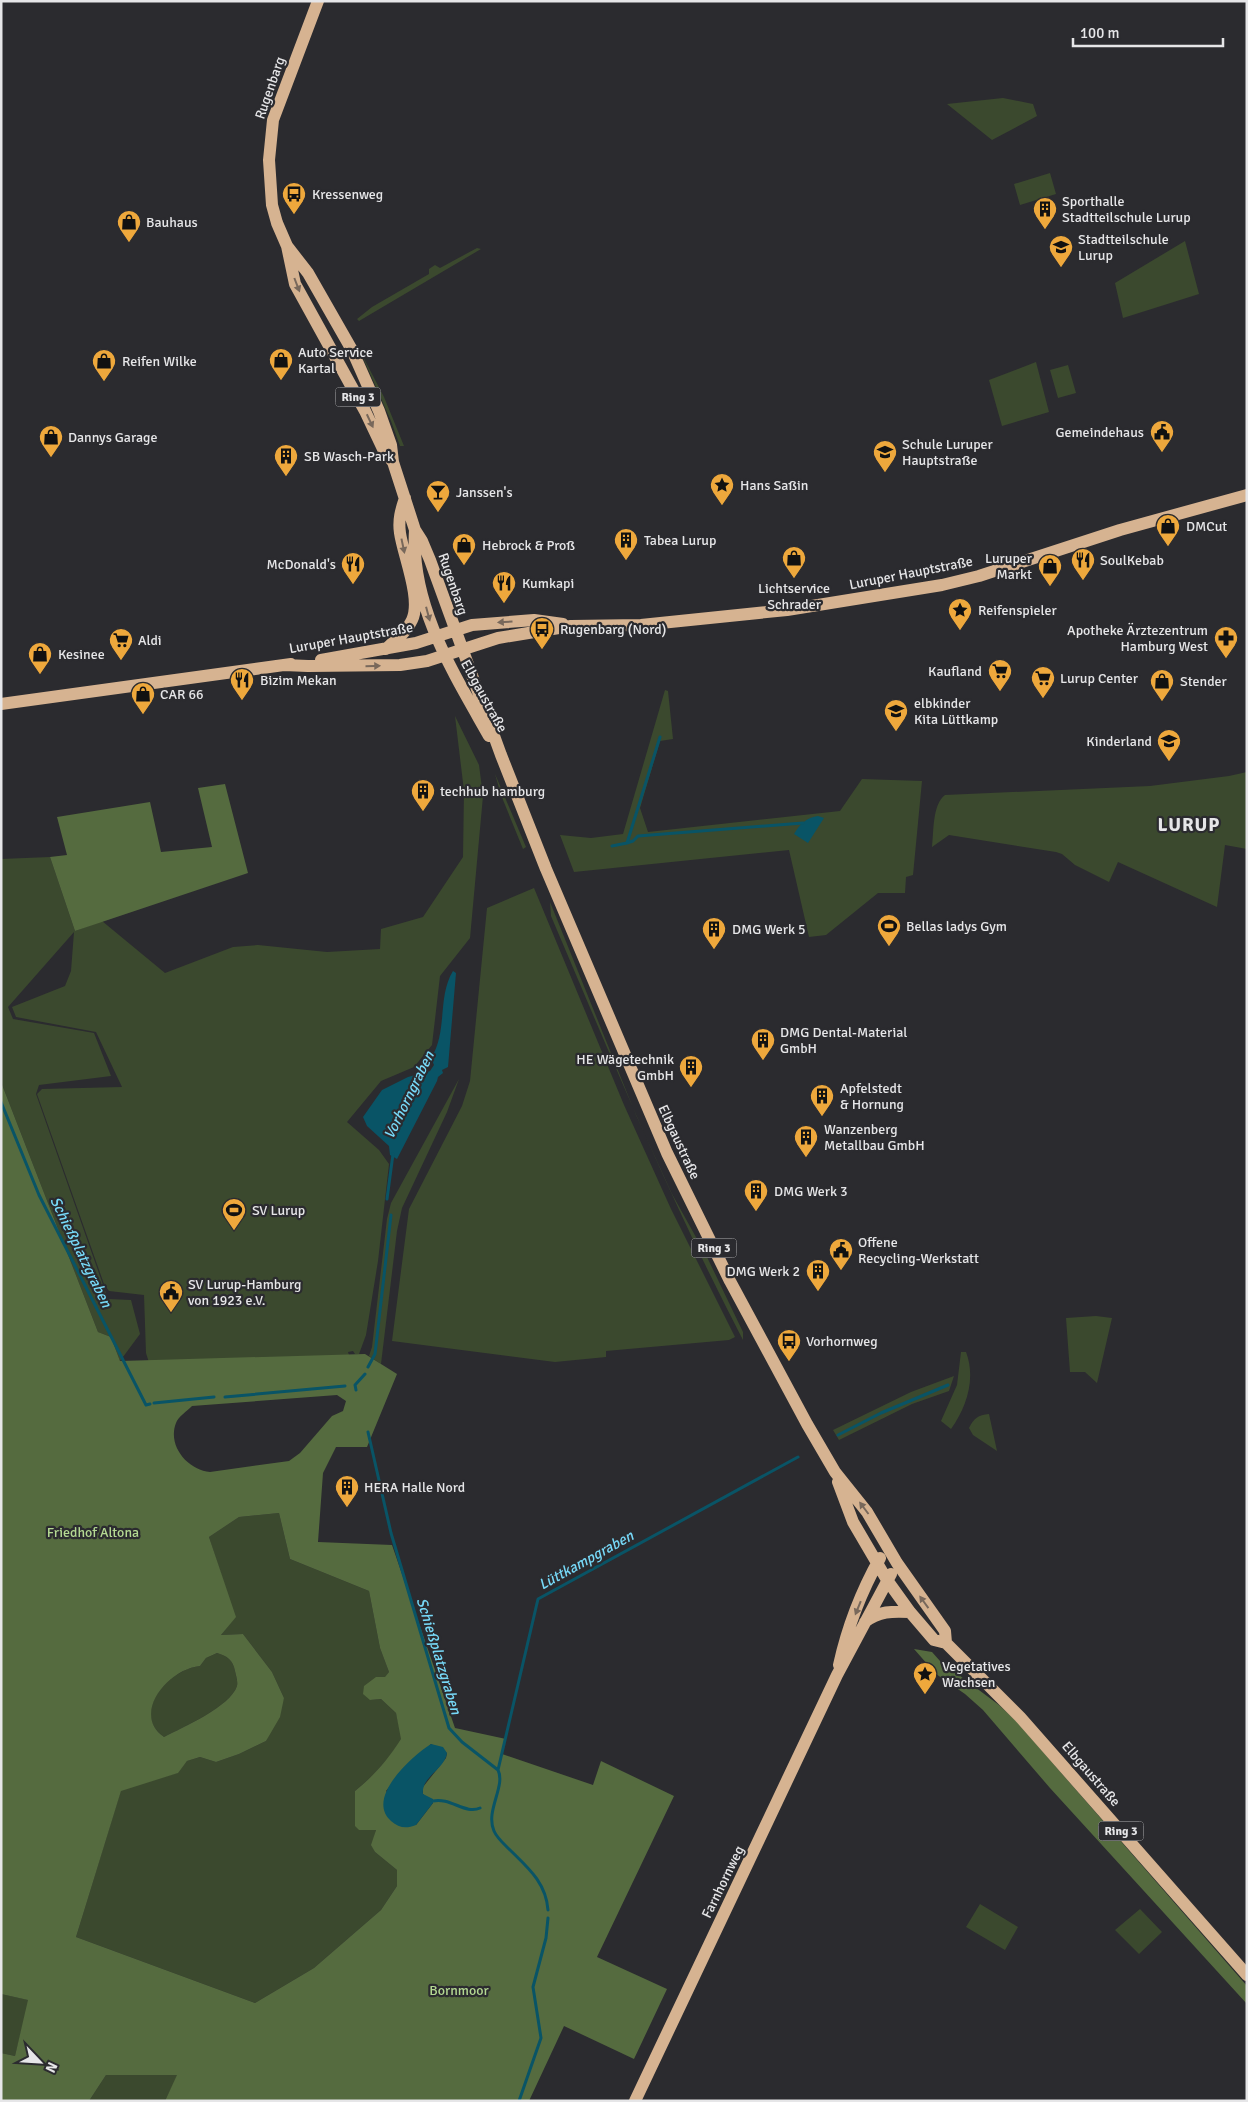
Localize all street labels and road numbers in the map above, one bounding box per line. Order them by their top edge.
street label: Rugenbarg [251,55,289,121]
road number: Ring 3 [336,388,380,407]
street label: Rugenbarg [434,551,472,617]
street label: Luruper Hauptstraße [848,553,974,593]
street label: Luruper Hauptstraße [288,619,414,657]
street label: Elbgaustraße [457,657,511,735]
street label: Elbgaustraße [654,1102,704,1182]
road number: Ring 3 [692,1238,736,1258]
street label: Elbgaustraße [1058,1738,1124,1810]
road number: Ring 3 [1098,1822,1144,1840]
street label: Farnhornweg [698,1843,748,1921]

